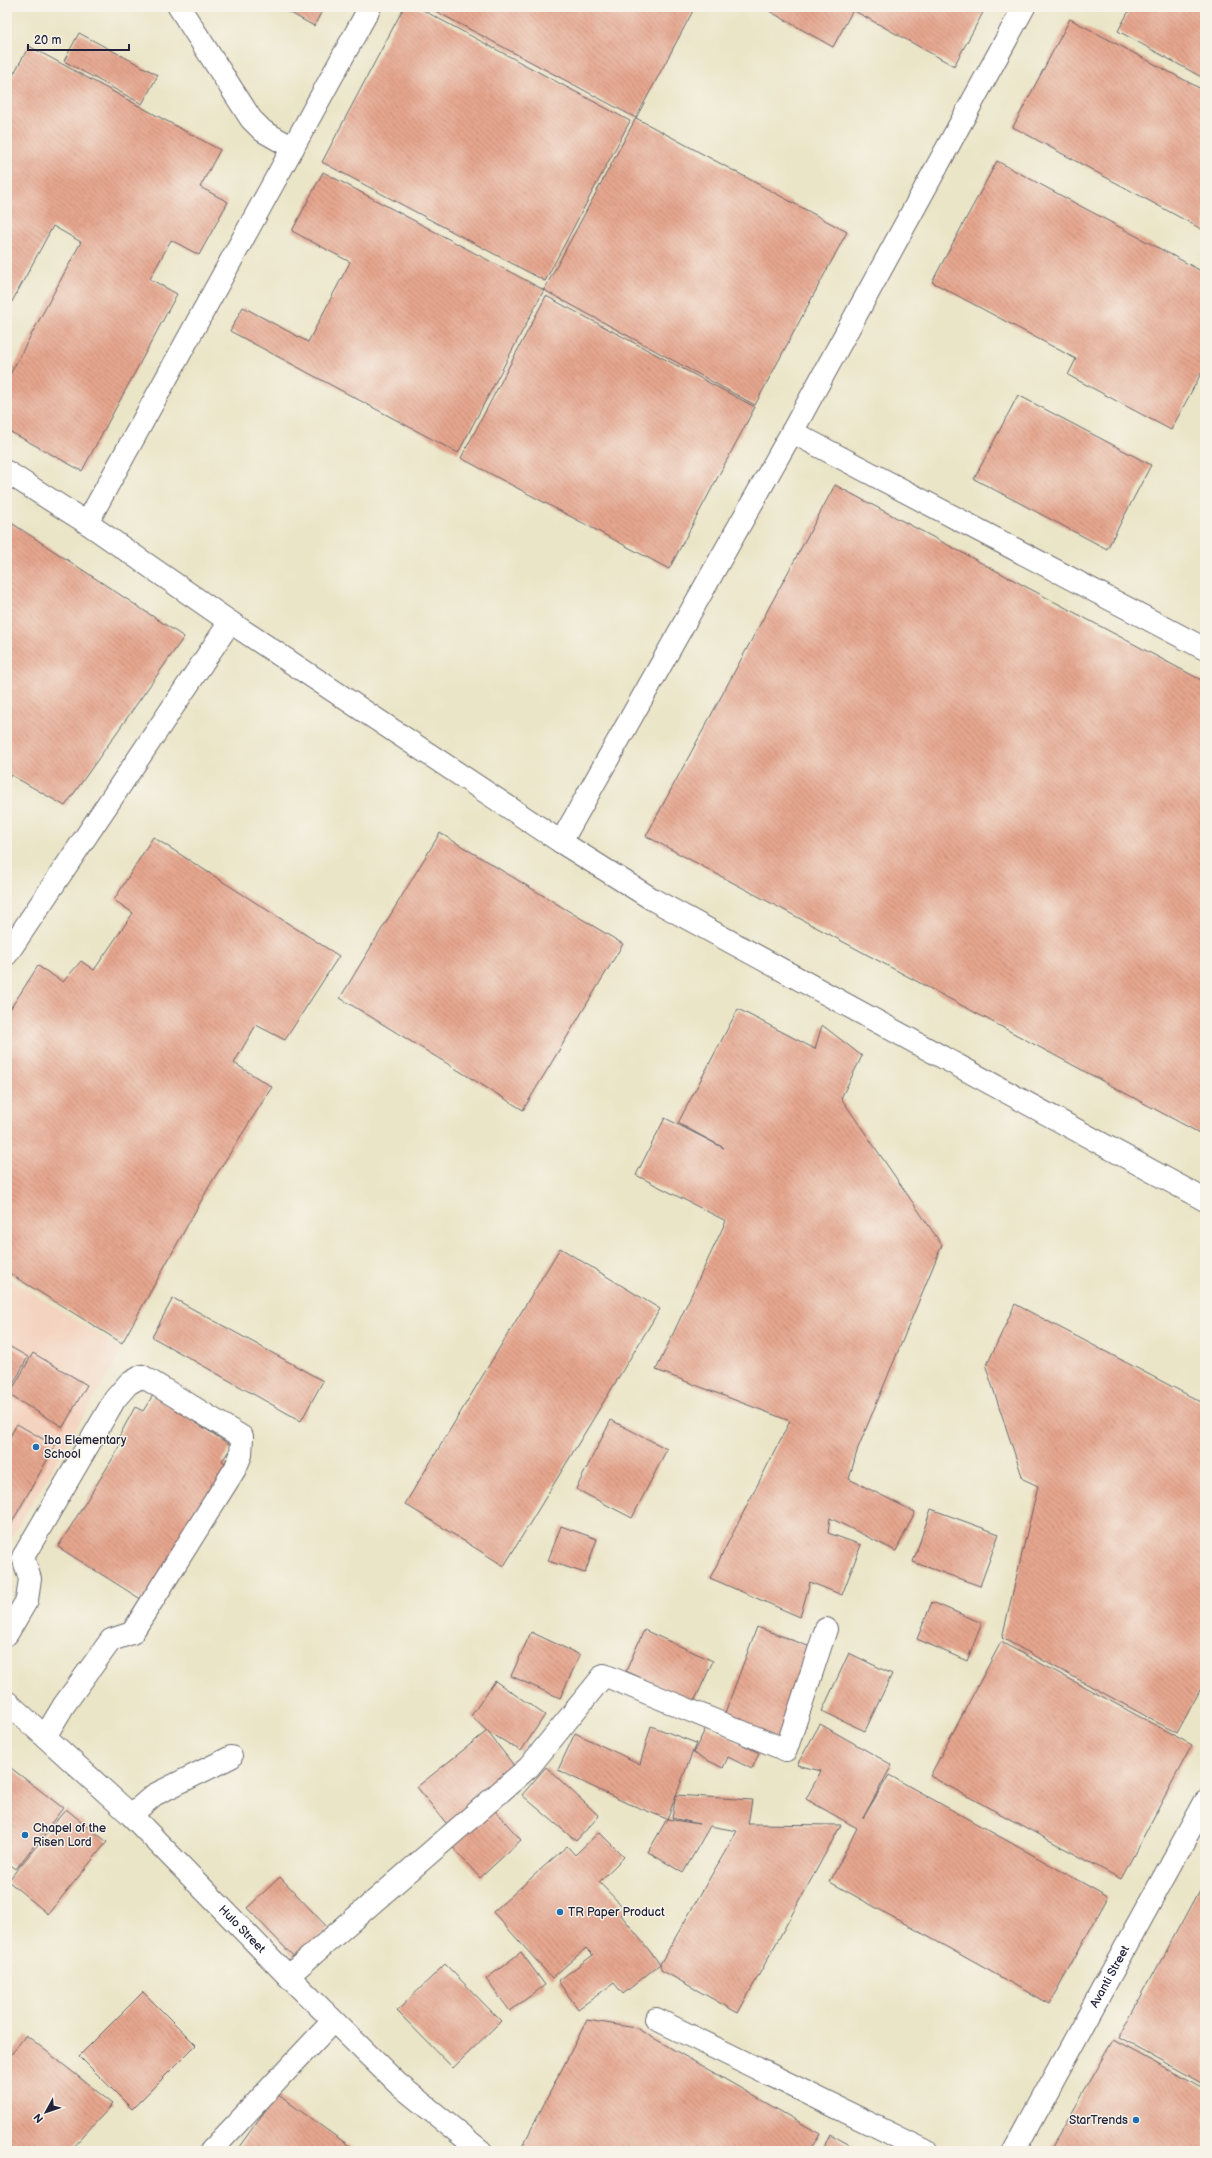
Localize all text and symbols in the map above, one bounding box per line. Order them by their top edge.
scale bar [28,26,129,52]
text: 20 m [34,33,61,48]
place label: Iba Elementary School [44,1433,127,1462]
marker: Iba Elementary School [31,1442,41,1452]
place label: Chapel of the Risen Lord [33,1821,106,1850]
marker: Chapel of the Risen Lord [20,1830,30,1840]
street label: Hulo Street [215,1902,269,1957]
place label: TR Paper Product [568,1905,665,1920]
marker: TR Paper Product [555,1907,565,1917]
street label: Avanti Street [1087,1943,1133,2010]
north arrow [26,2092,66,2132]
text: N [31,2111,46,2125]
place label: StarTrends [1069,2113,1128,2128]
marker: StarTrends [1131,2115,1141,2125]

